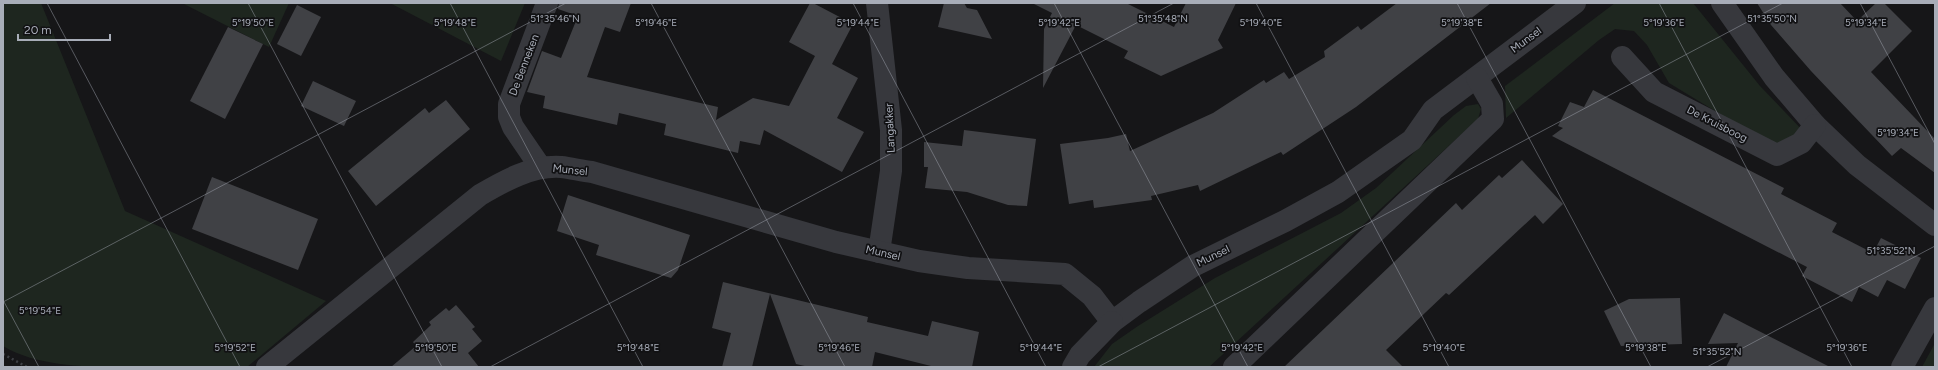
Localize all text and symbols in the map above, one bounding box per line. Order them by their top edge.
text: 51°35'46"N [530,12,580,25]
text: 51°35'48"N [1138,12,1188,25]
text: 51°35'50"N [1747,12,1797,25]
scale bar [18,16,110,42]
text: 5°19'50"E [232,16,274,29]
text: 5°19'48"E [434,16,476,29]
text: 5°19'46"E [635,16,677,29]
text: 5°19'44"E [837,16,879,29]
text: 5°19'42"E [1038,16,1080,29]
text: 5°19'40"E [1240,16,1283,29]
text: 5°19'38"E [1441,16,1483,29]
text: 5°19'36"E [1643,16,1685,29]
text: 5°19'34"E [1845,16,1887,29]
text: 20 m [24,23,52,37]
street label: Munsel [1508,24,1544,56]
street label: De Benneken [506,32,542,98]
street label: Langakker [882,103,898,153]
street label: De Kruisboog [1685,103,1749,145]
text: 5°19'34"E [1877,126,1919,139]
street label: Munsel [552,162,588,178]
street label: Munsel [1194,242,1232,270]
street label: Munsel [864,243,902,263]
text: 51°35'52"N [1866,244,1916,257]
text: 5°19'54"E [19,304,61,317]
text: 5°19'52"E [214,341,256,354]
text: 5°19'50"E [415,341,457,354]
text: 5°19'48"E [617,341,659,354]
text: 5°19'46"E [818,341,860,354]
text: 5°19'44"E [1020,341,1062,354]
text: 5°19'42"E [1221,341,1263,354]
text: 5°19'40"E [1423,341,1466,354]
text: 5°19'38"E [1625,341,1667,354]
text: 5°19'36"E [1826,341,1868,354]
text: 51°35'52"N [1692,345,1742,358]

